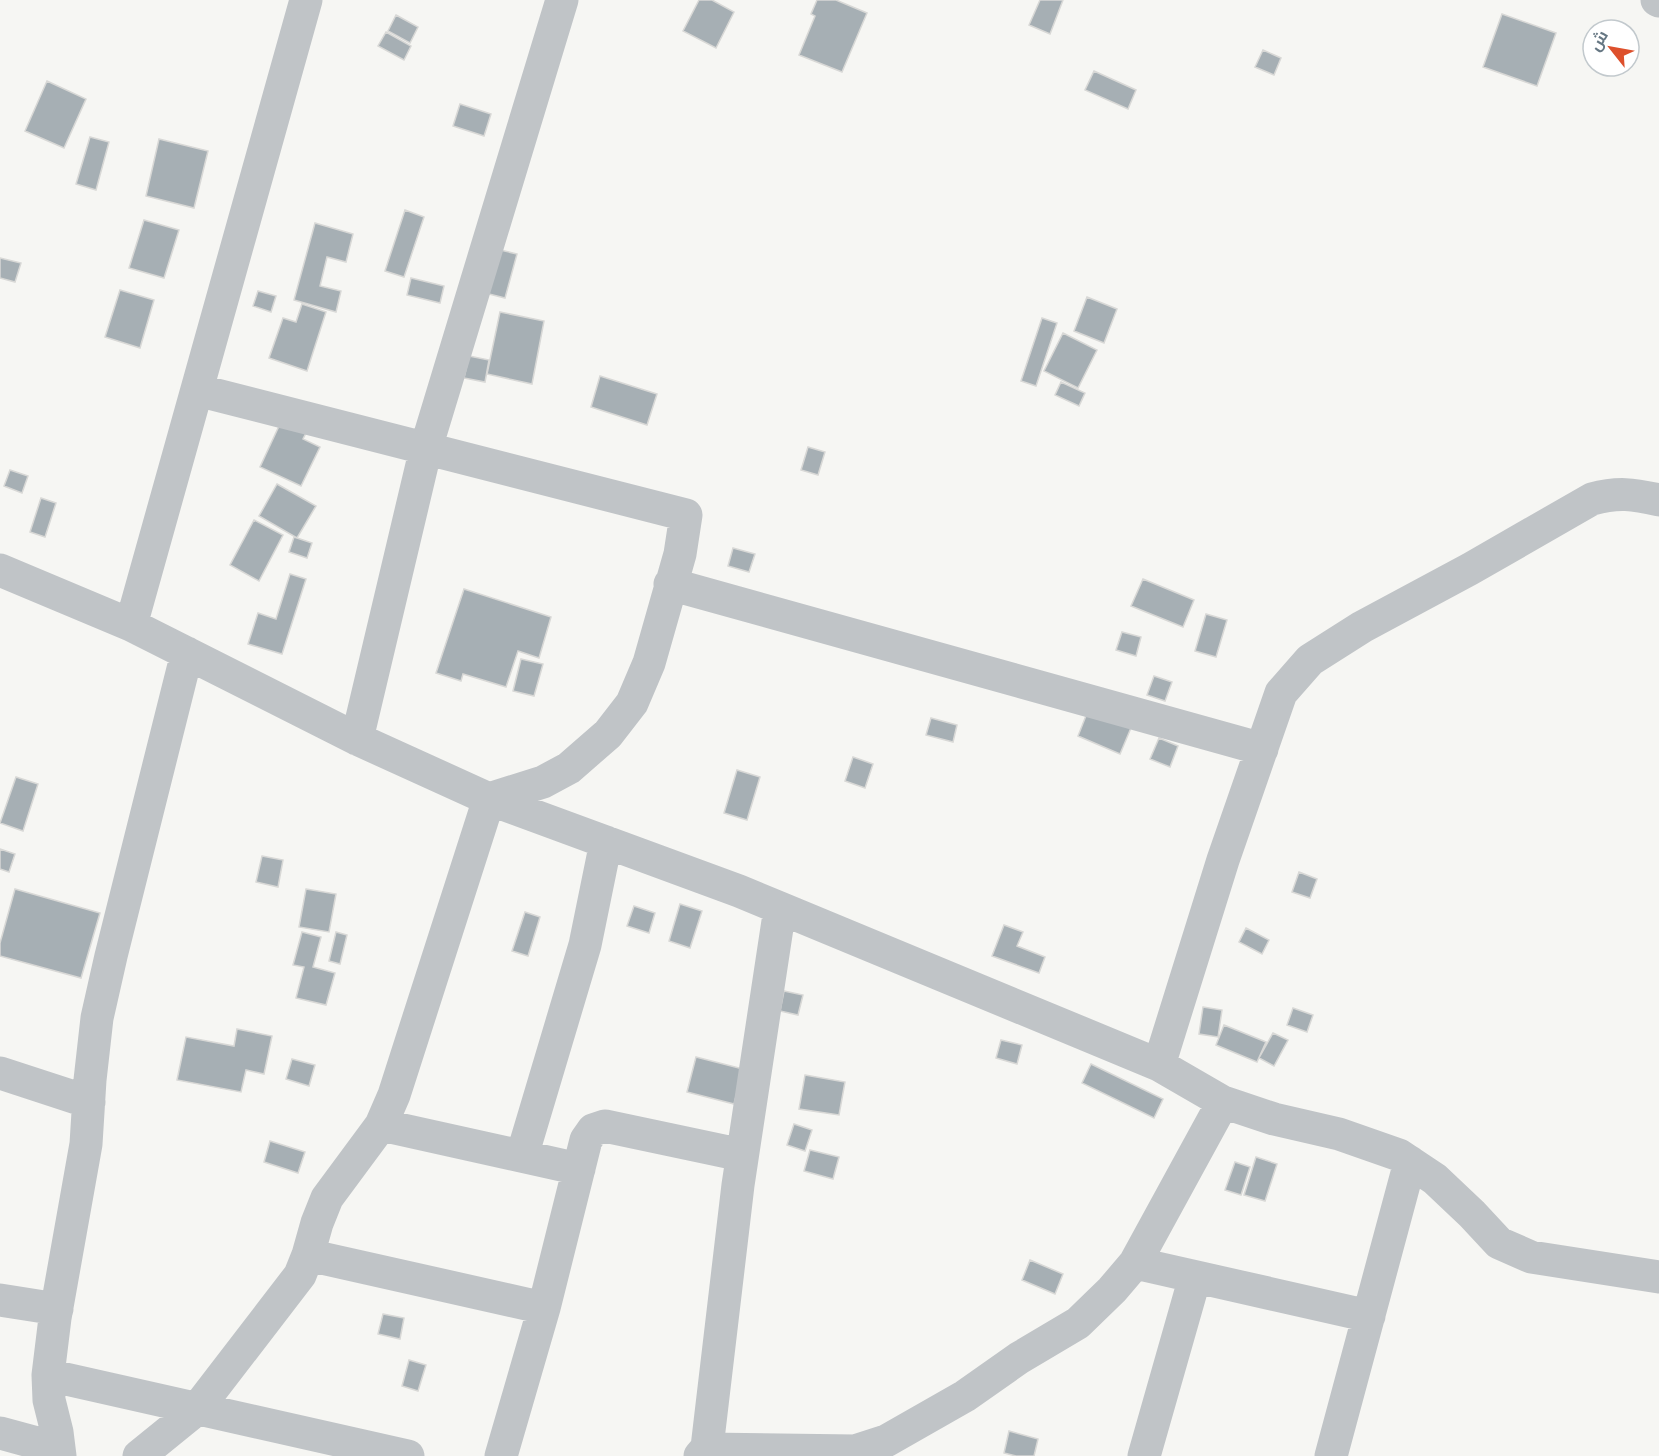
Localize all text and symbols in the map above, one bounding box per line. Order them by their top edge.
north arrow [1581,18,1641,78]
text: ش [1584,26,1613,55]

